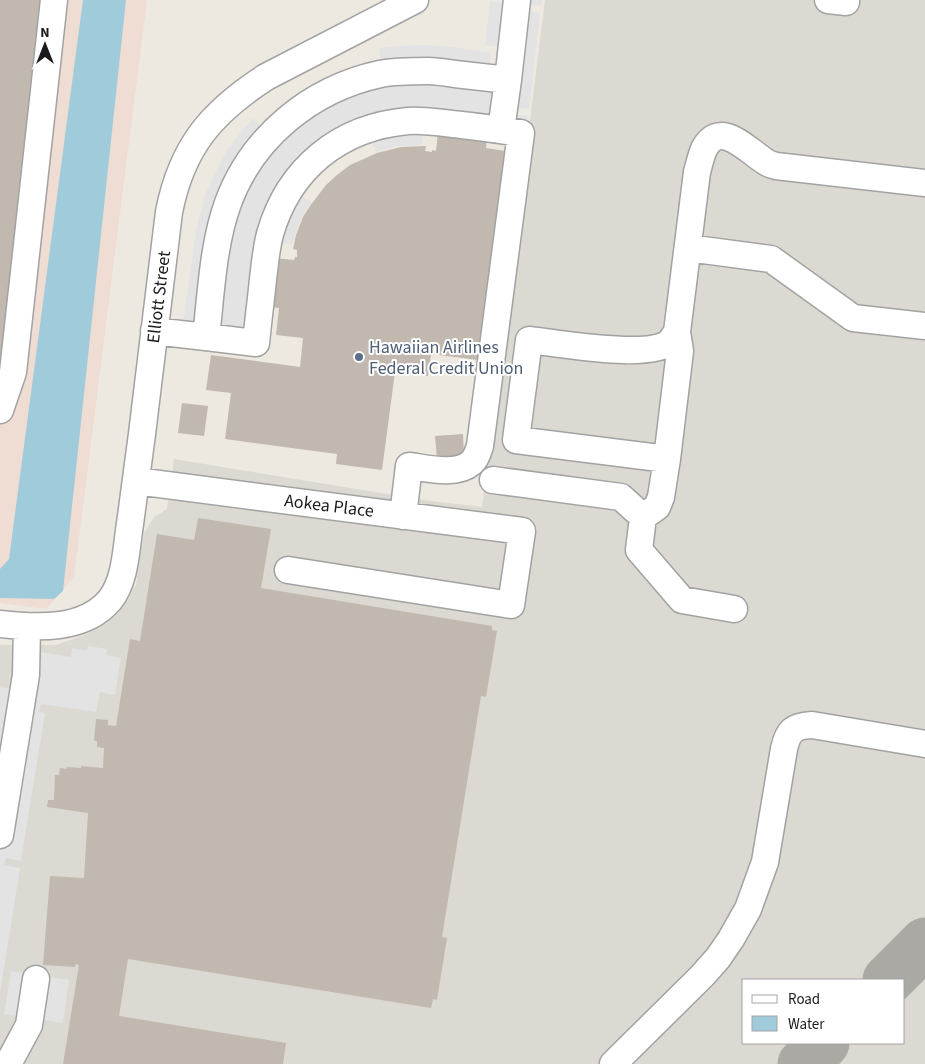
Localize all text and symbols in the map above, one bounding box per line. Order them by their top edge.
north arrow [20,20,70,70]
text: N [40,23,50,43]
street label: Elliott Street [141,249,177,345]
place label: Hawaiian Airlines Federal Credit Union [369,335,523,381]
marker: Hawaiian Airlines Federal Credit Union [353,351,365,363]
street label: Aokea Place [283,488,375,524]
legend [742,979,905,1044]
text: Road [788,989,820,1010]
text: Water [788,1014,825,1035]

